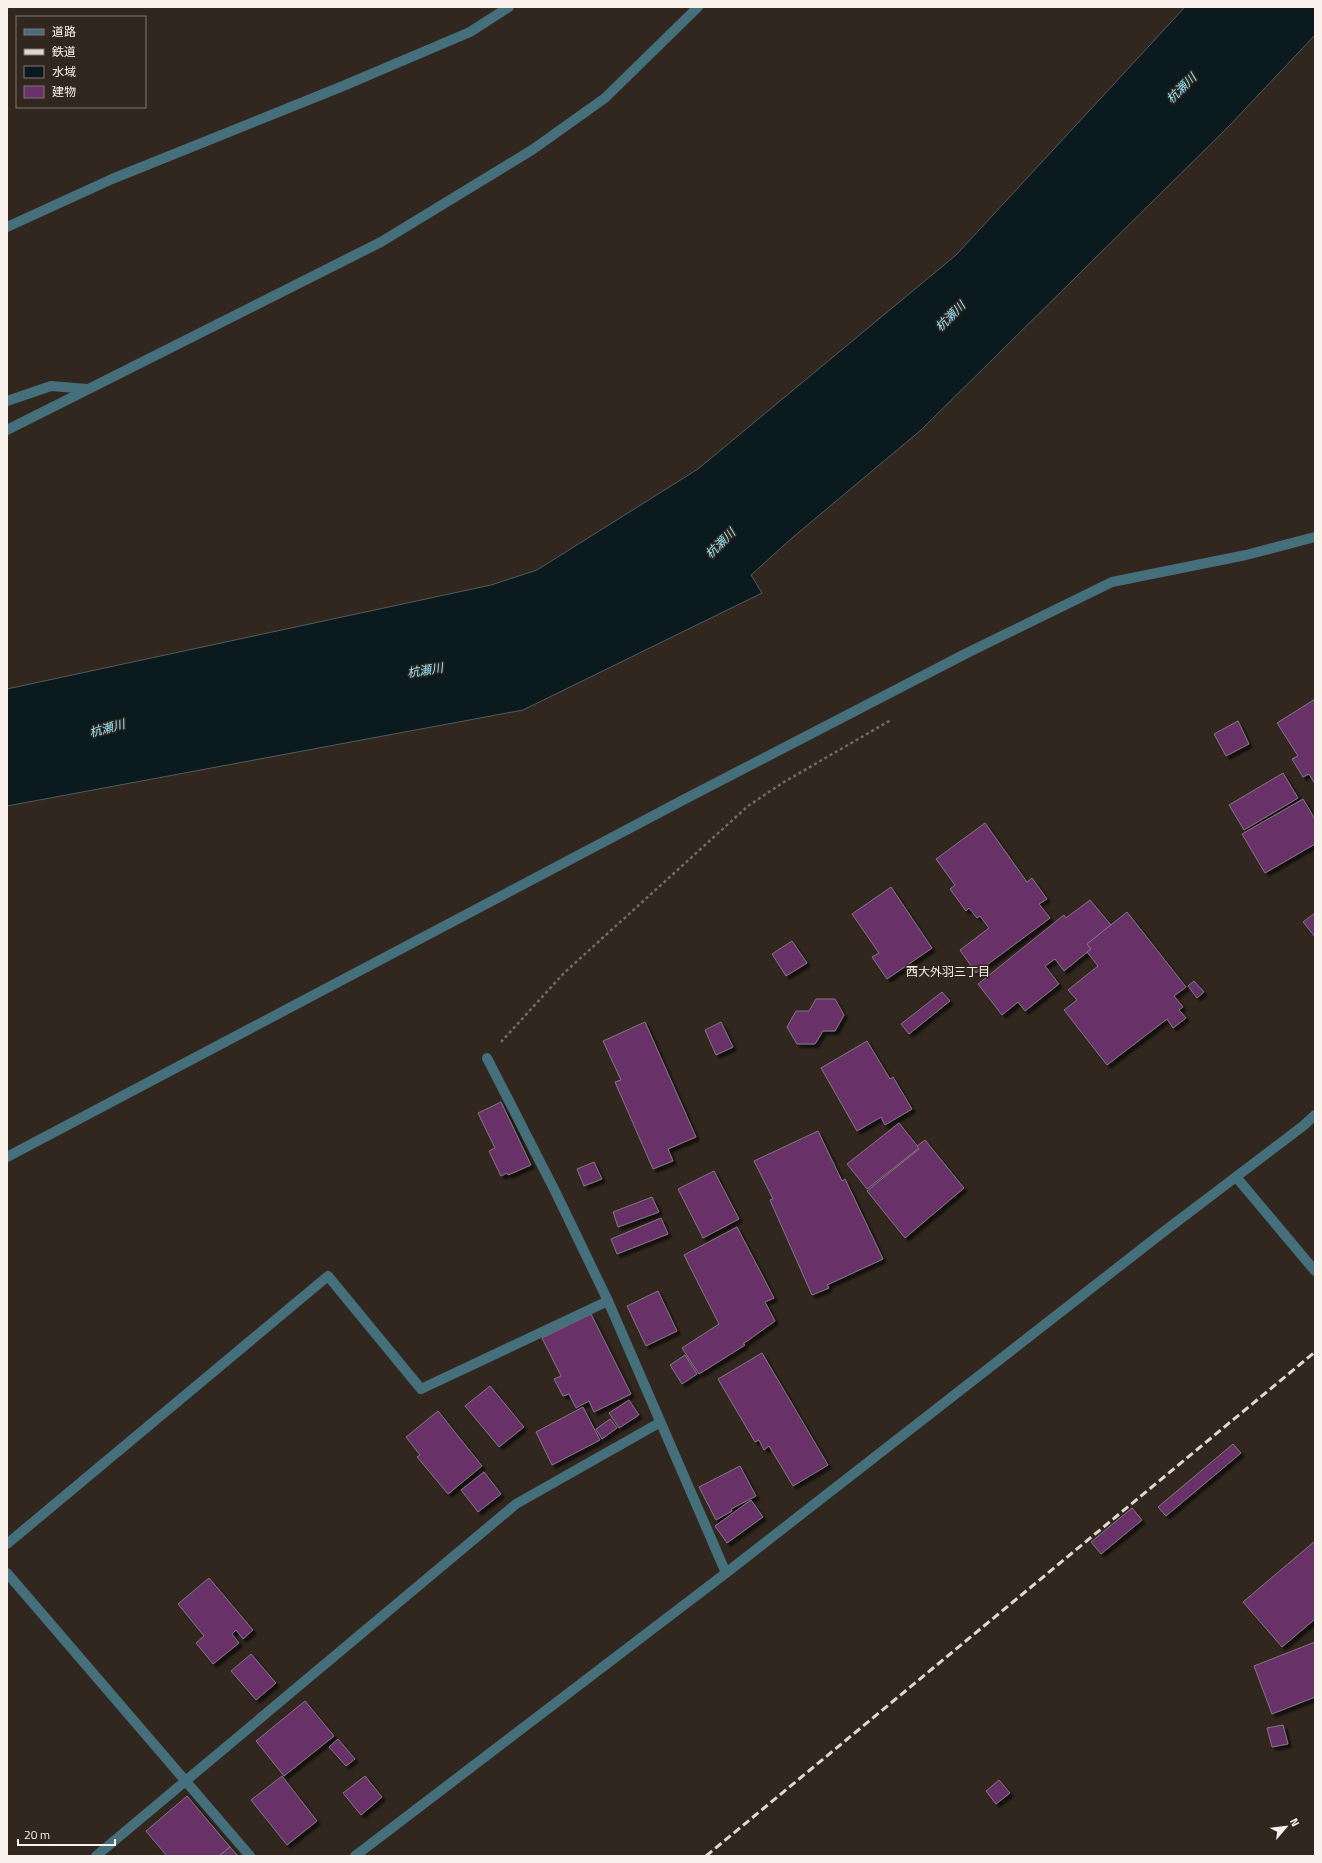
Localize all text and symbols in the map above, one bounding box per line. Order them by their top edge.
legend [16,16,146,108]
text: 道路 [52,22,76,41]
text: 鉄道 [52,42,76,61]
text: 水域 [52,62,76,81]
water label: 杭瀬川 [1162,67,1202,107]
text: 建物 [52,82,76,101]
water label: 杭瀬川 [931,295,971,335]
water label: 杭瀬川 [701,522,741,562]
water label: 杭瀬川 [406,657,446,682]
water label: 杭瀬川 [87,714,129,742]
district label: 西大外羽三丁目 [906,962,990,981]
north arrow [1266,1807,1306,1847]
text: N [1286,1815,1304,1829]
scale bar [18,1821,115,1847]
text: 20 m [24,1825,50,1844]

